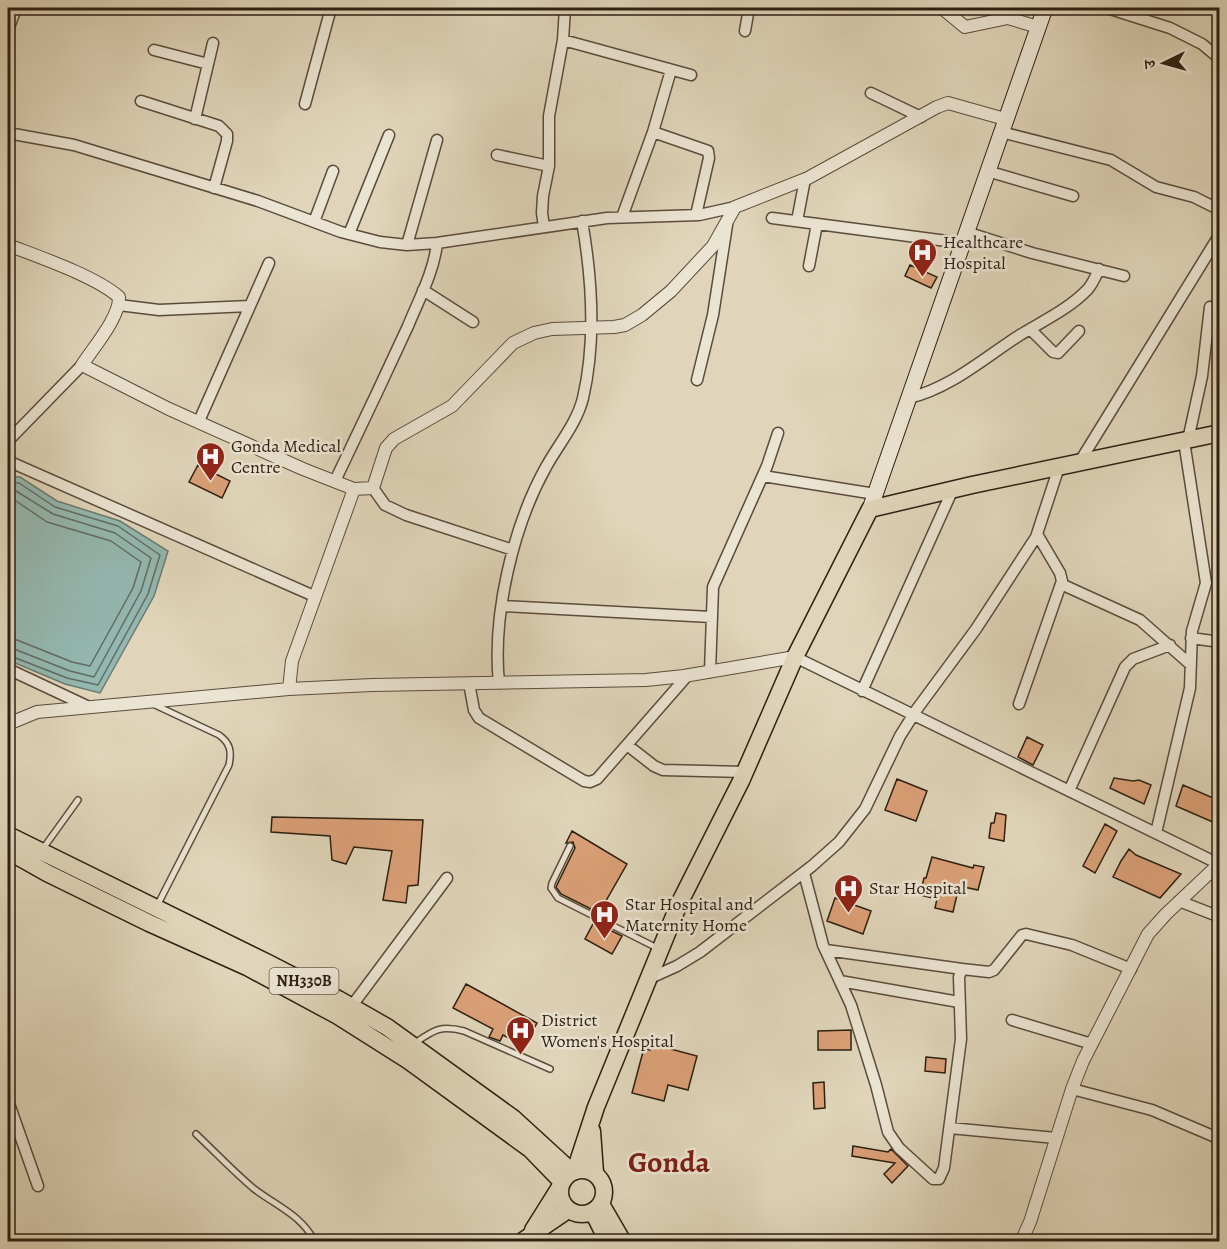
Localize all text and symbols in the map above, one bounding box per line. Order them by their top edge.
north arrow [1134,33,1194,93]
text: उ [1139,57,1161,70]
place label: Healthcare Hospital [943,230,1023,275]
hospital icon: Healthcare Hospital [906,236,938,278]
place label: Gonda Medical Centre [231,434,342,479]
hospital icon: Gonda Medical Centre [194,440,226,482]
hospital icon: Star Hospital [832,872,864,914]
place label: Star Hospital [869,876,967,900]
place label: Star Hospital and Maternity Home [625,892,754,937]
hospital icon: Star Hospital and Maternity Home [588,898,620,940]
road number: NH330B [270,968,338,994]
place label: District Women's Hospital [540,1008,674,1053]
hospital icon: District Women's Hospital [504,1014,536,1056]
district label: Gonda [628,1142,711,1182]

